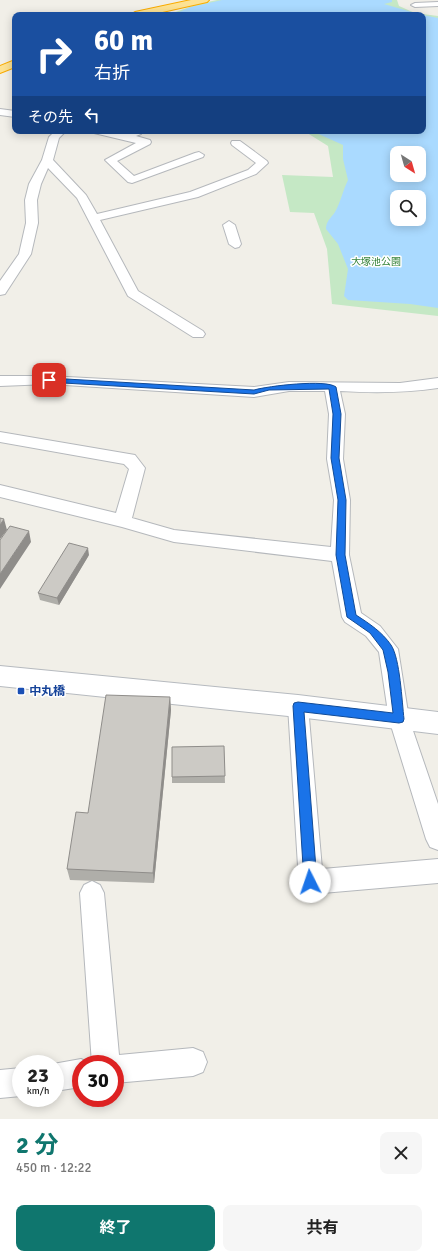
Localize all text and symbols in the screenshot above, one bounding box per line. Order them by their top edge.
text: 60 m [94,24,153,58]
icon: right [28,28,80,80]
text: 右折 [94,62,130,84]
icon: left [81,104,103,126]
text: その先 [28,108,73,126]
north arrow [390,146,426,182]
map controls [390,146,426,226]
button: search [390,190,426,226]
park label: 大塚池公園 [351,256,401,268]
pin [32,363,66,397]
icon: arrive [38,369,60,391]
place label: 中丸橋 [29,684,66,699]
marker: 中丸橋 [16,686,26,696]
position arrow [289,861,331,903]
speed limit sign: 30 [72,1055,124,1107]
text: 23 [27,1063,49,1088]
text: km/h [27,1085,49,1097]
text: 2 分 [16,1130,58,1160]
button: close [380,1132,422,1174]
text: 450 m · 12:22 [16,1160,92,1176]
button: 終了 [16,1205,215,1251]
button: 共有 [223,1205,422,1251]

